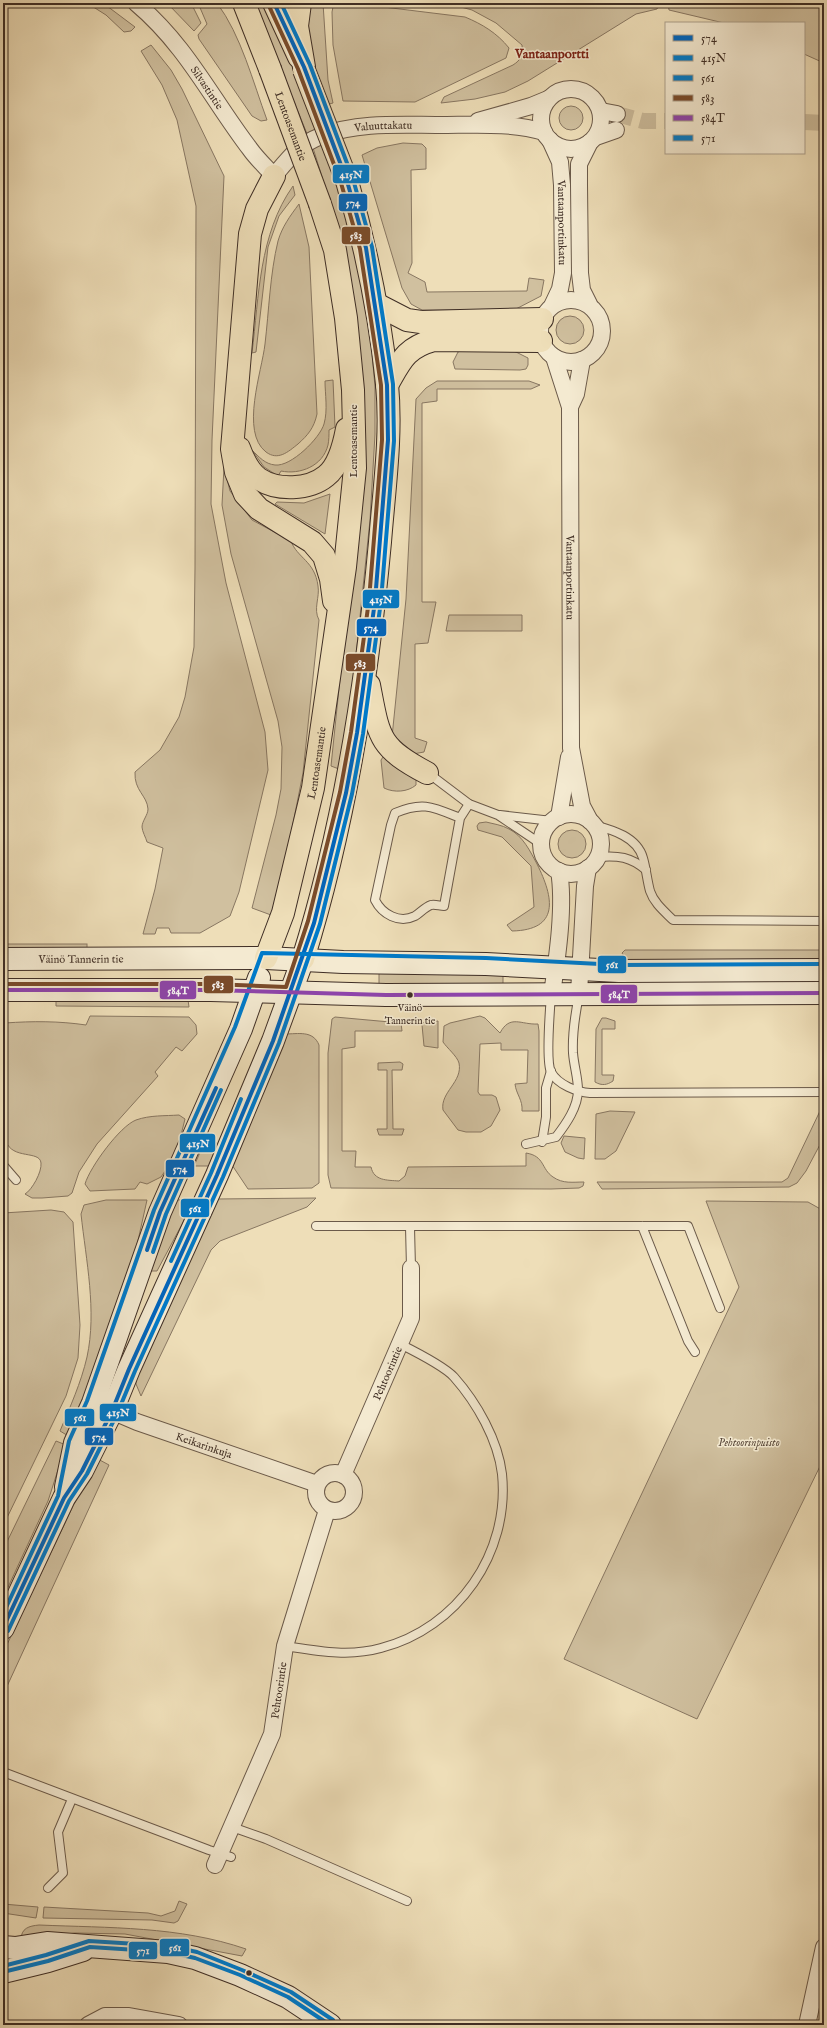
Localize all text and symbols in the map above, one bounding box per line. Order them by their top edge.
legend [665,22,805,154]
text: 574 [701,31,717,46]
district label: Vantaanportti [514,46,590,63]
text: 415N [701,51,727,66]
street label: Silvastintie [187,64,226,112]
text: 561 [701,71,715,86]
street label: Lentoasemantie [271,90,309,163]
text: 583 [701,91,715,106]
text: 584T [701,111,725,126]
street label: Valuuttakatu [353,119,413,136]
text: 571 [701,131,715,146]
line badge: 415N [332,164,370,184]
text: 415N [339,168,363,182]
street label: Vantaanportinkatu [554,179,569,266]
line badge: 574 [338,193,368,212]
text: 574 [346,196,361,210]
line badge: 583 [341,226,371,245]
text: 583 [350,229,362,243]
street label: Lentoasemantie [347,405,361,477]
street label: Vantaanportinkatu [562,534,577,620]
line badge: 415N [362,589,400,609]
text: 415N [369,593,393,607]
line badge: 574 [356,618,387,637]
text: 574 [364,621,379,635]
line badge: 583 [345,653,376,672]
text: 583 [354,657,366,671]
street label: Lentoasemantie [305,726,330,801]
street label: Väinö Tannerin tie [38,953,123,967]
line badge: 561 [597,955,627,974]
text: 561 [606,958,618,972]
line badge: 583 [203,975,234,994]
text: 583 [212,978,224,992]
line badge: 584T [159,980,197,1000]
text: 584T [167,984,190,998]
line badge: 584T [600,984,638,1004]
text: 584T [608,988,631,1002]
marker: Väinö Tannerin tie [405,990,415,1000]
place label: Väinö Tannerin tie [385,1002,436,1028]
line badge: 415N [179,1133,216,1153]
text: 415N [186,1137,210,1151]
line badge: 574 [165,1159,195,1178]
text: 574 [173,1162,188,1176]
line badge: 561 [180,1198,210,1218]
text: 561 [189,1202,201,1216]
street label: Pehtoorintie [370,1344,406,1403]
line badge: 415N [99,1403,137,1422]
text: 415N [106,1406,130,1420]
line badge: 561 [64,1408,95,1427]
text: 561 [74,1411,86,1425]
line badge: 574 [84,1427,114,1446]
text: 574 [92,1430,107,1444]
street label: Keikarinkuja [174,1430,234,1462]
park label: Pehtoorinpuisto [718,1436,780,1450]
street label: Pehtoorintie [268,1661,291,1720]
line badge: 561 [159,1938,190,1957]
line badge: 571 [128,1941,158,1960]
text: 561 [169,1941,181,1955]
text: 571 [136,1944,150,1958]
unlabelled marker [244,1968,254,1978]

